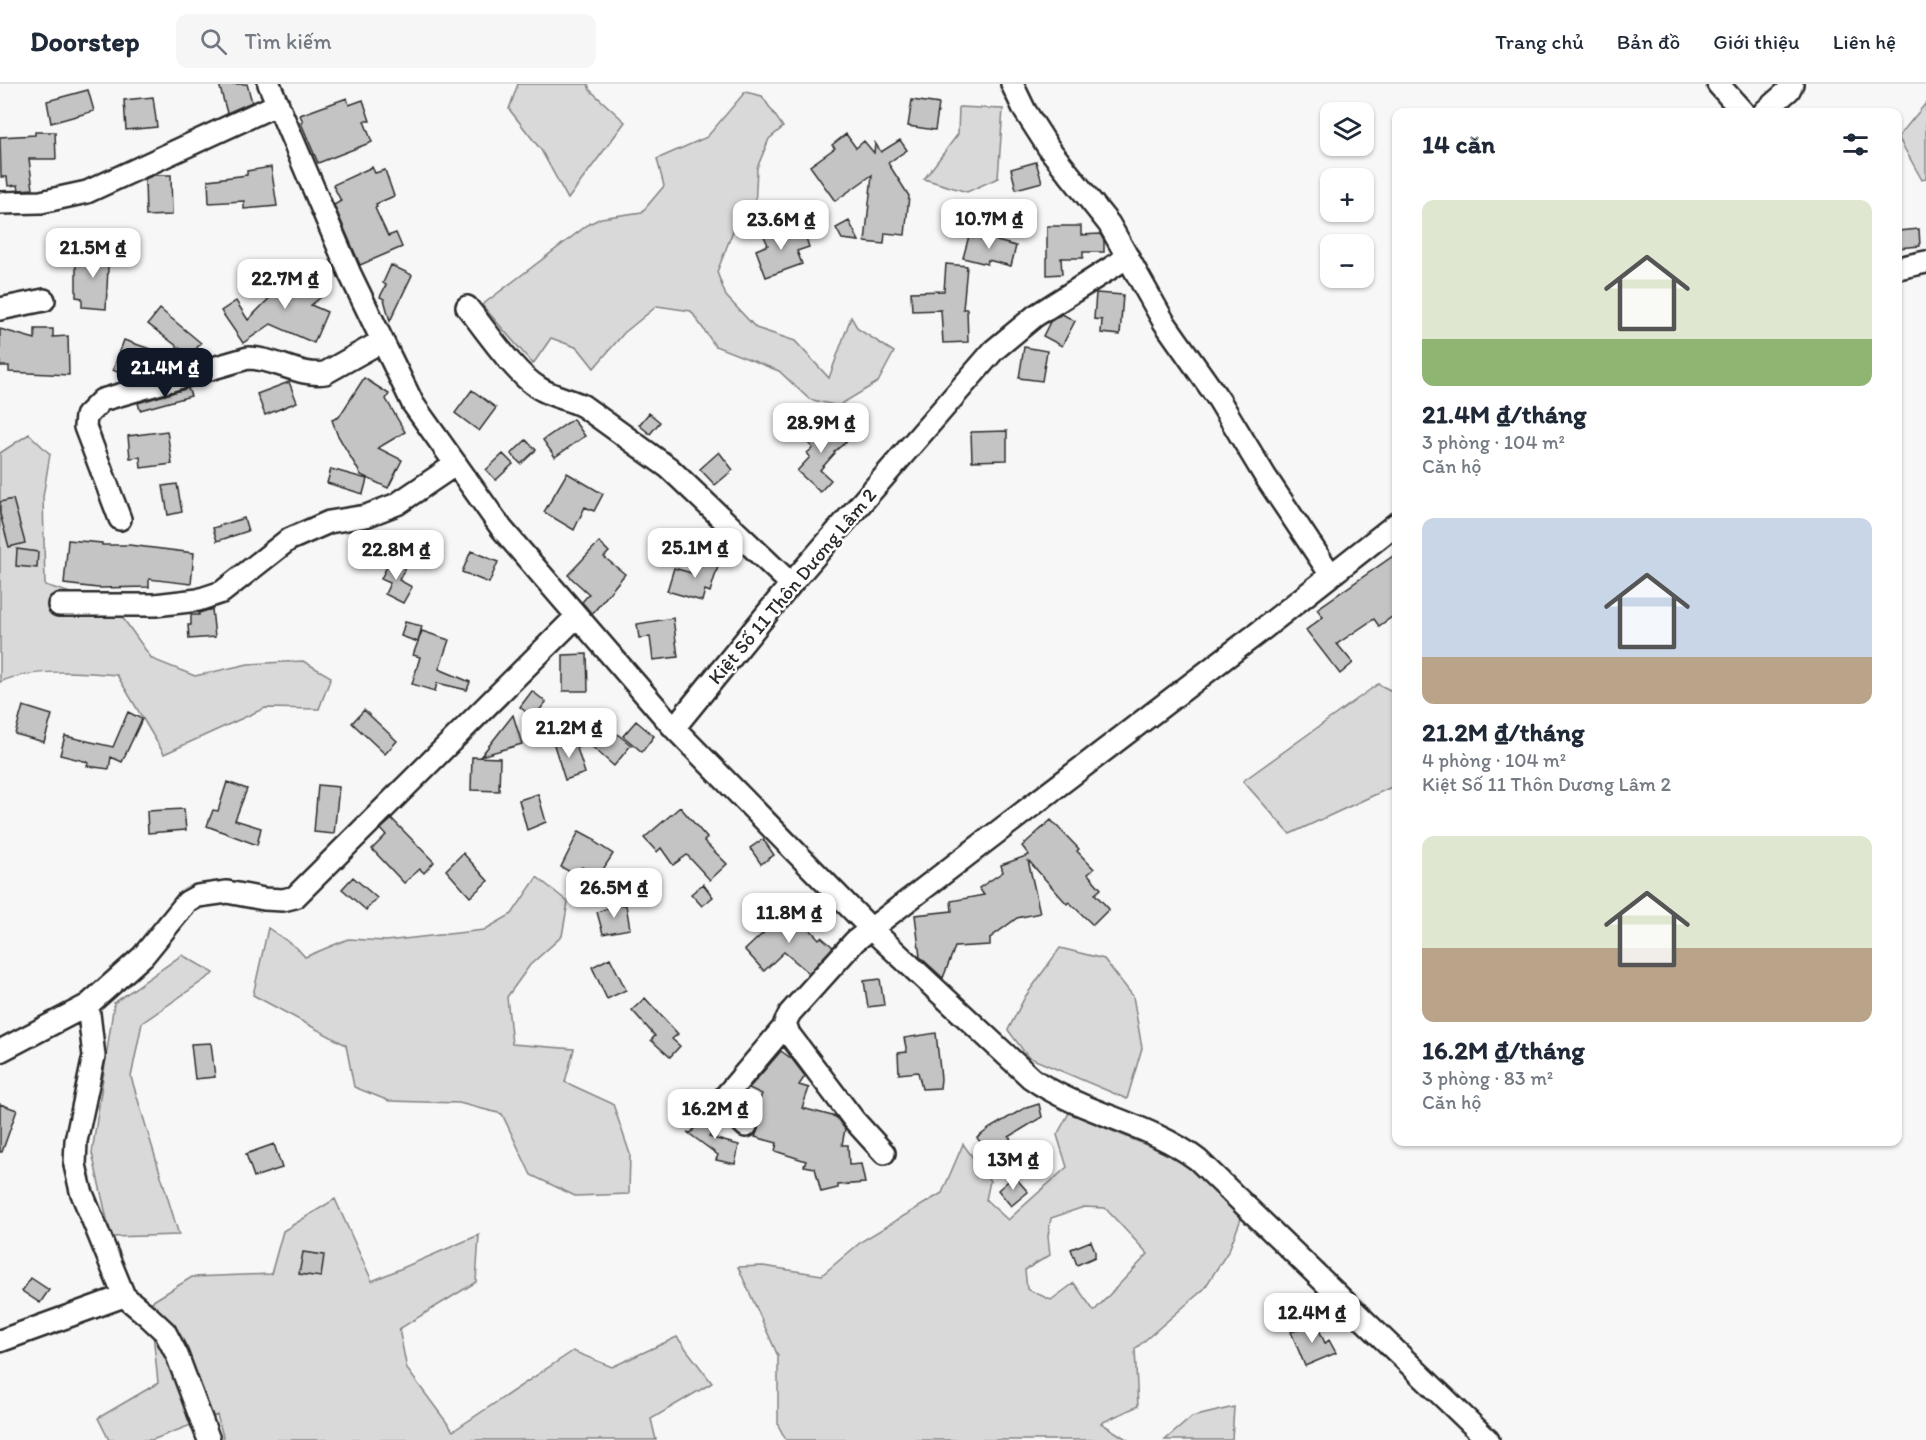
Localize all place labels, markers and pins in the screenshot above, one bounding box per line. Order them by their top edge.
pin: 10.7M ₫ [934,199,1044,250]
pin: 23.6M ₫ [726,200,836,251]
pin: 21.5M ₫ [38,228,148,279]
pin: 22.7M ₫ [230,259,340,310]
pin: 21.4M ₫ [110,348,220,399]
pin: 28.9M ₫ [766,403,876,454]
pin: 25.1M ₫ [640,528,750,579]
pin: 22.8M ₫ [341,530,451,581]
pin: 21.2M ₫ [514,708,624,759]
pin: 26.5M ₫ [559,868,669,919]
pin: 11.8M ₫ [734,893,844,944]
pin: 16.2M ₫ [660,1089,770,1140]
pin: 13M ₫ [971,1140,1055,1191]
pin: 12.4M ₫ [1257,1293,1367,1344]

